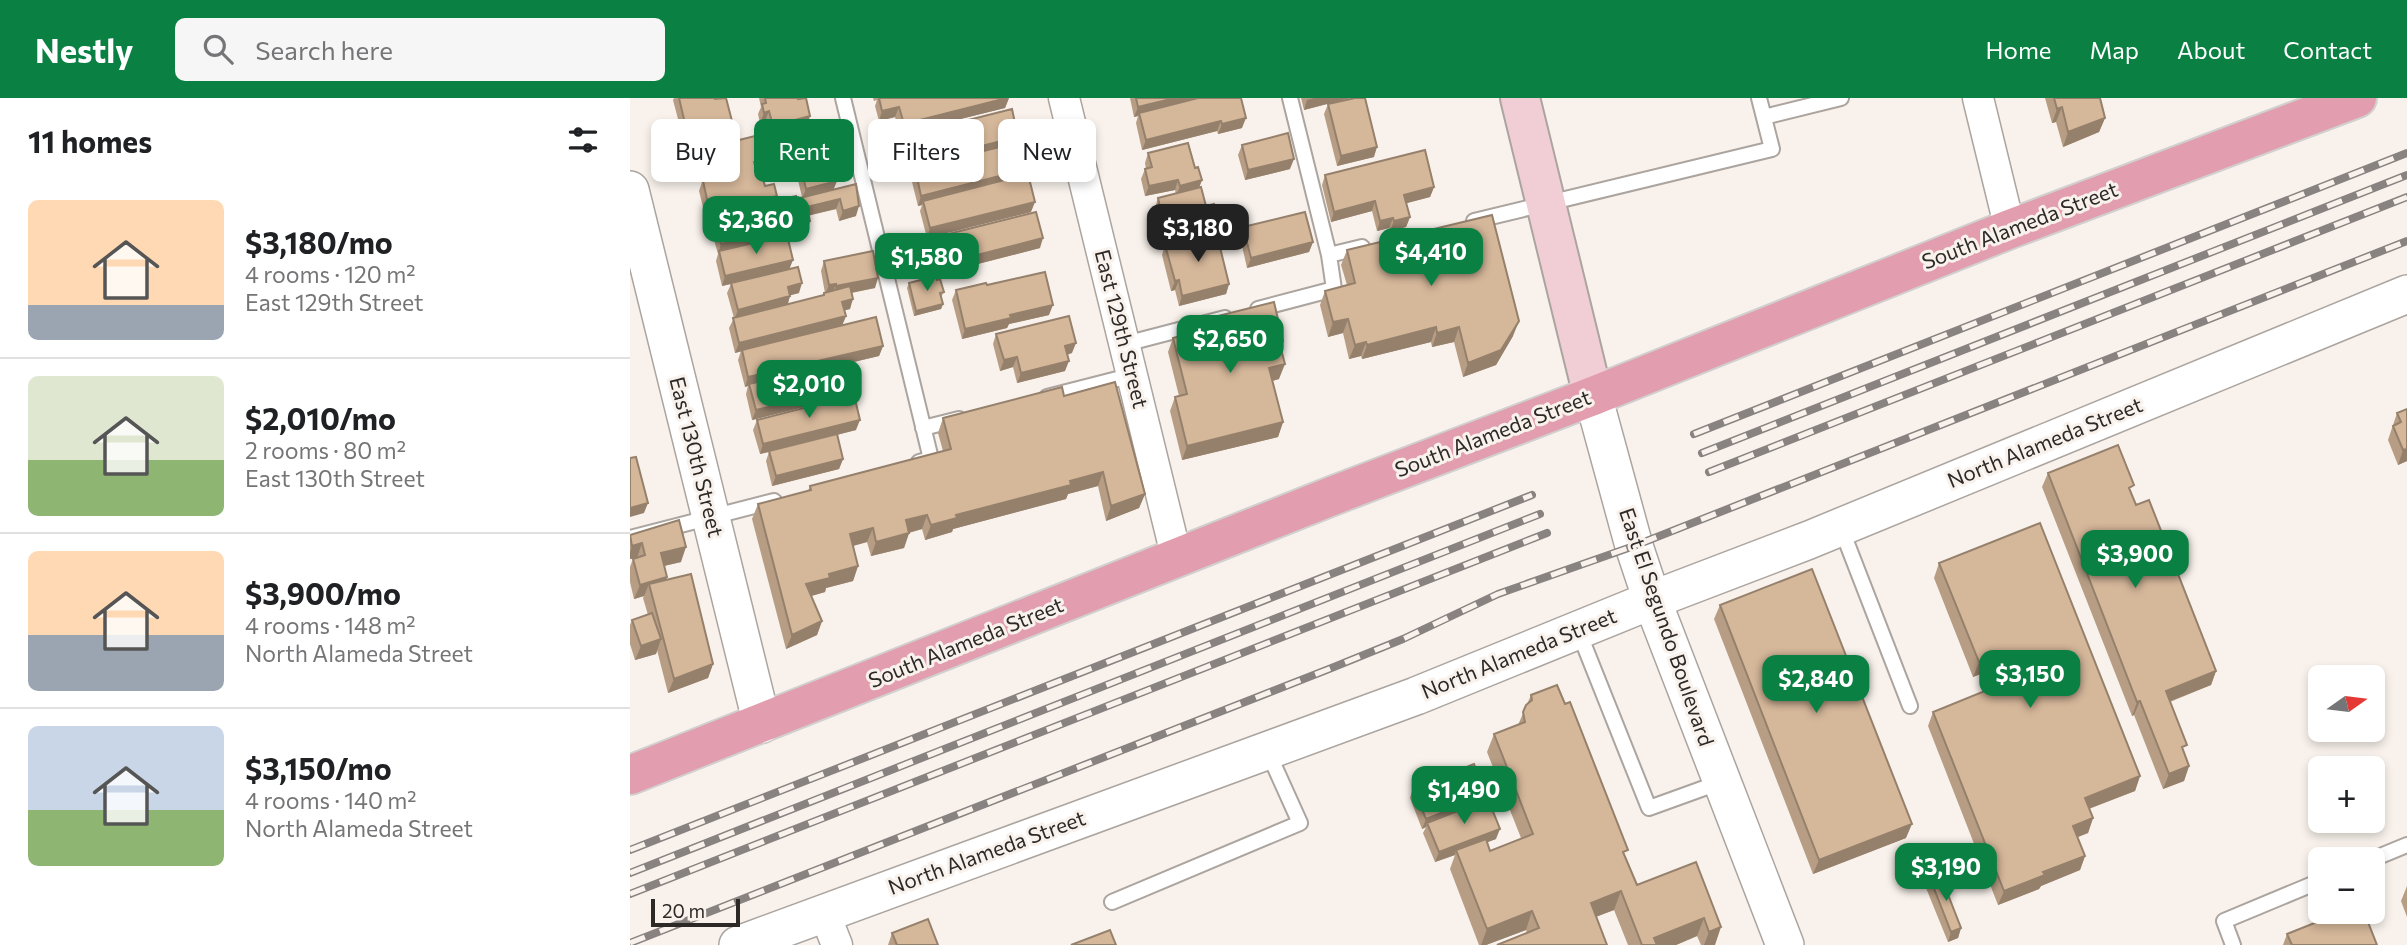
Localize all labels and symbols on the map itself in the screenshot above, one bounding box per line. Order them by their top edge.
street label: South Alameda Street [1918,176,2121,274]
pin: $2,360 [699,197,813,256]
pin: $3,180 [1141,204,1255,264]
pin: $4,410 [1374,228,1488,288]
pin: $1,580 [870,234,984,293]
street label: East 129th Street [1091,247,1154,411]
pin: $2,650 [1173,316,1287,375]
pin: $2,010 [752,360,866,420]
street label: East 130th Street [665,374,729,539]
street label: South Alameda Street [1391,384,1594,482]
street label: North Alameda Street [1943,391,2146,492]
street label: East El Segundo Boulevard [1615,504,1720,749]
pin: $3,900 [2078,531,2192,590]
street label: South Alameda Street [864,591,1067,692]
street label: North Alameda Street [1417,602,1620,703]
pin: $3,150 [1973,650,2087,710]
pin: $2,840 [1759,656,1873,715]
north arrow [2308,665,2385,742]
pin: $1,490 [1407,766,1521,826]
street label: North Alameda Street [884,804,1089,899]
pin: $3,190 [1889,844,2003,903]
scale bar [651,896,740,928]

